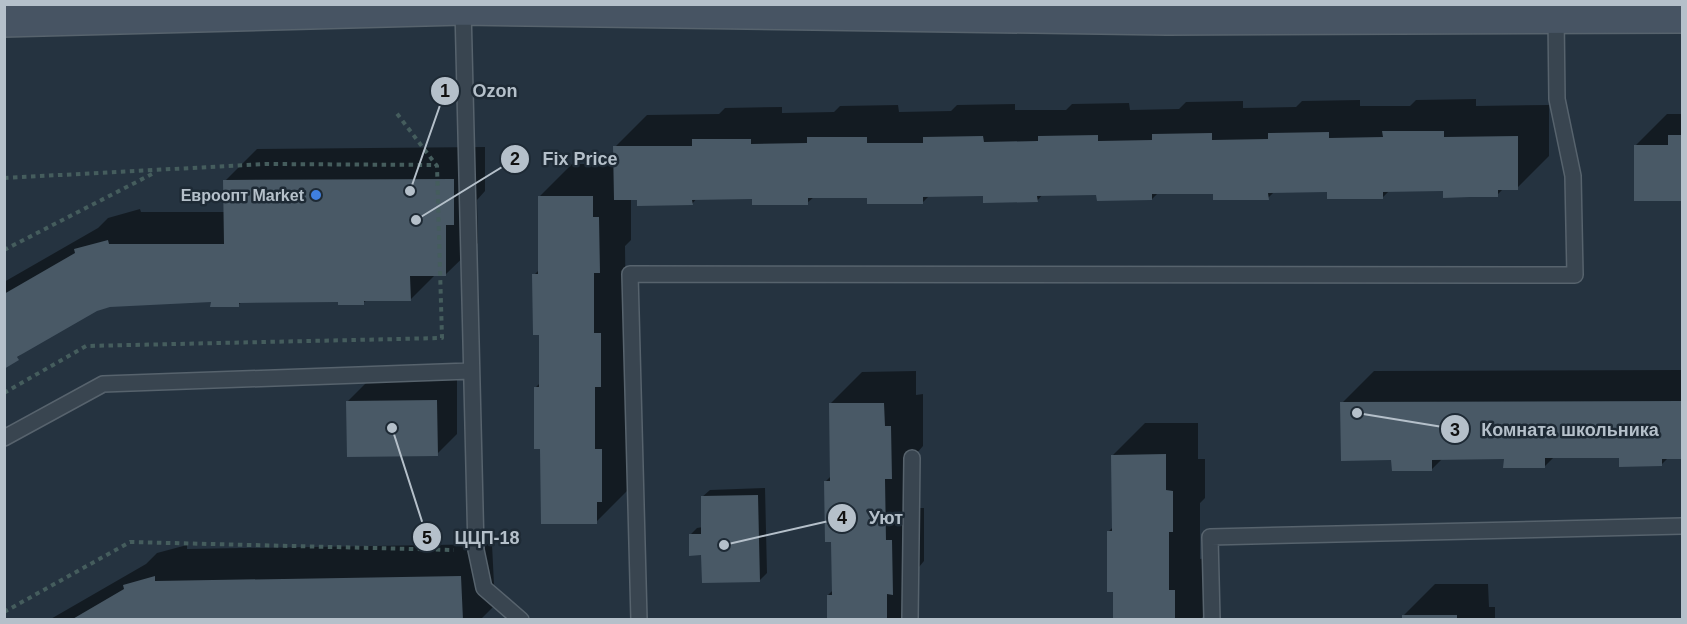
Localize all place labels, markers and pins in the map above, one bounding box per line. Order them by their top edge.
callout: Ozon [430,73,529,109]
callout: Fix Price [500,141,629,177]
place label: Евроопт Market [181,187,305,204]
marker: Евроопт Market [309,188,323,202]
callout: Комната школьника [1440,411,1671,447]
callout: Уют [827,500,915,536]
callout: ЦЦП-18 [412,519,531,555]

